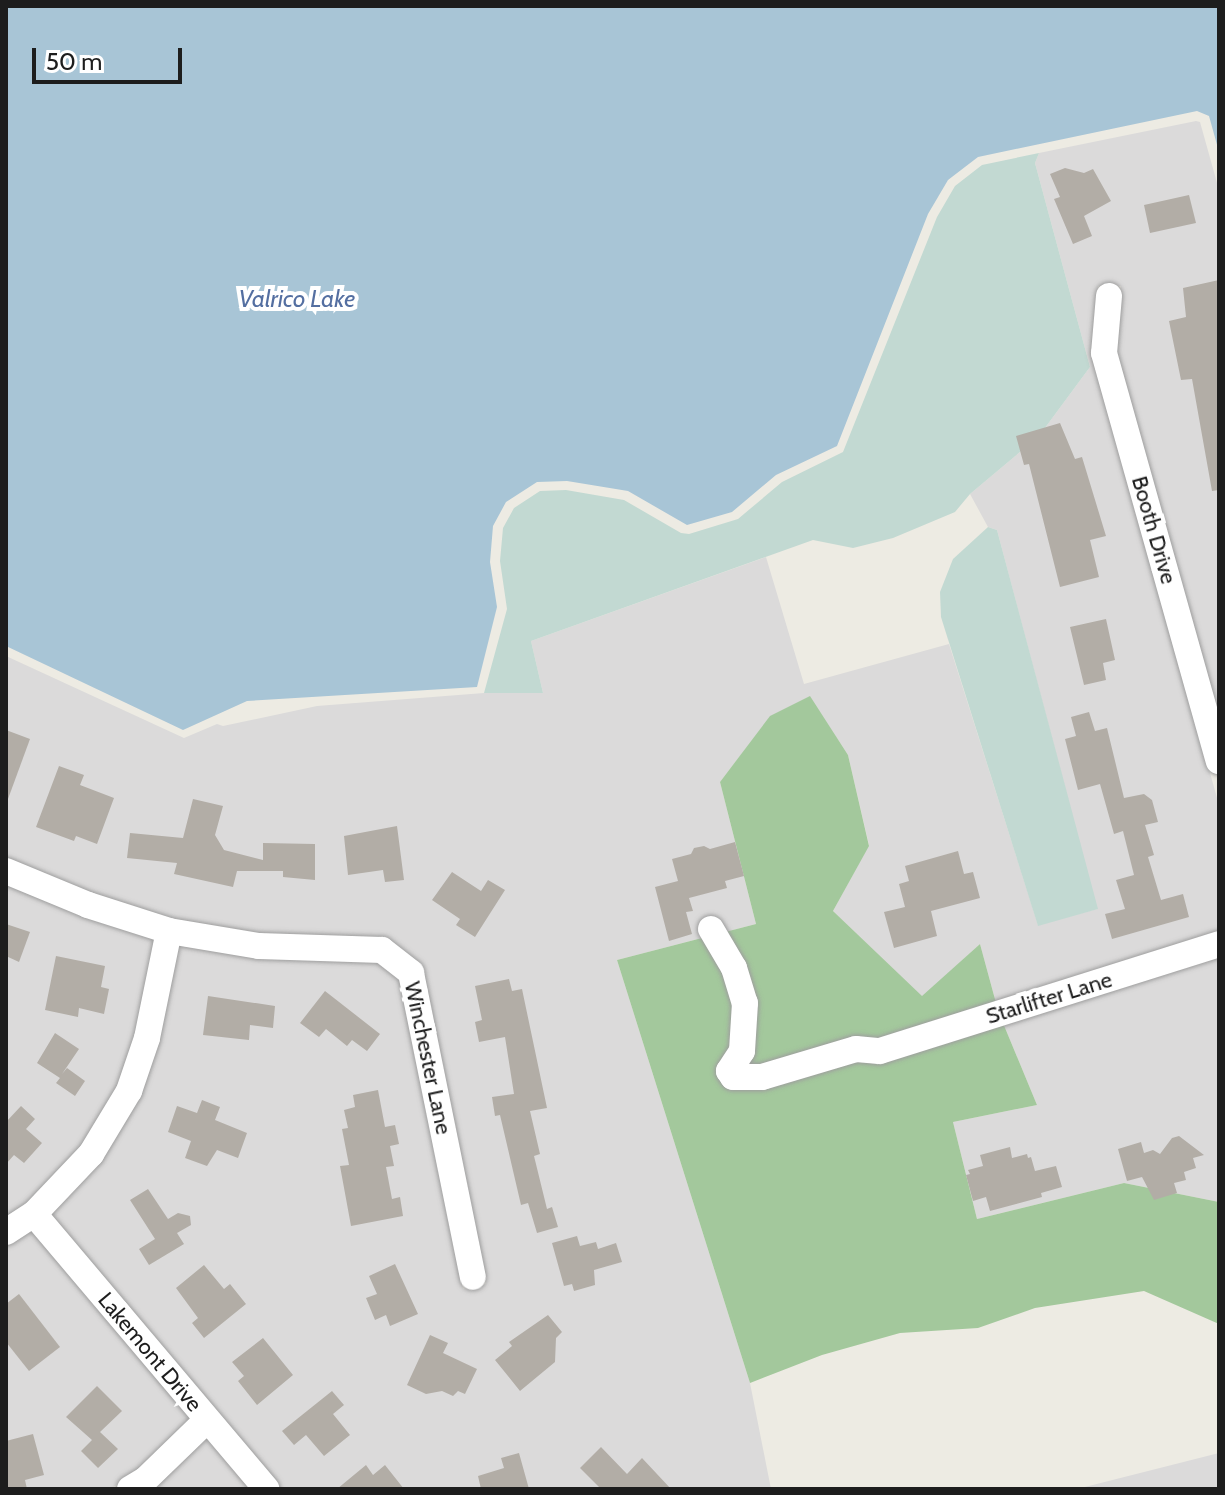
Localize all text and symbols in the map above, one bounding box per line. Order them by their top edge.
scale bar [36,32,186,82]
text: 50 m [46,47,102,76]
water label: Valrico Lake [239,285,355,313]
street label: Booth Drive [1126,473,1182,587]
street label: Starlifter Lane [983,966,1115,1030]
street label: Winchester Lane [399,979,457,1137]
street label: Lakemont Drive [93,1287,207,1417]

